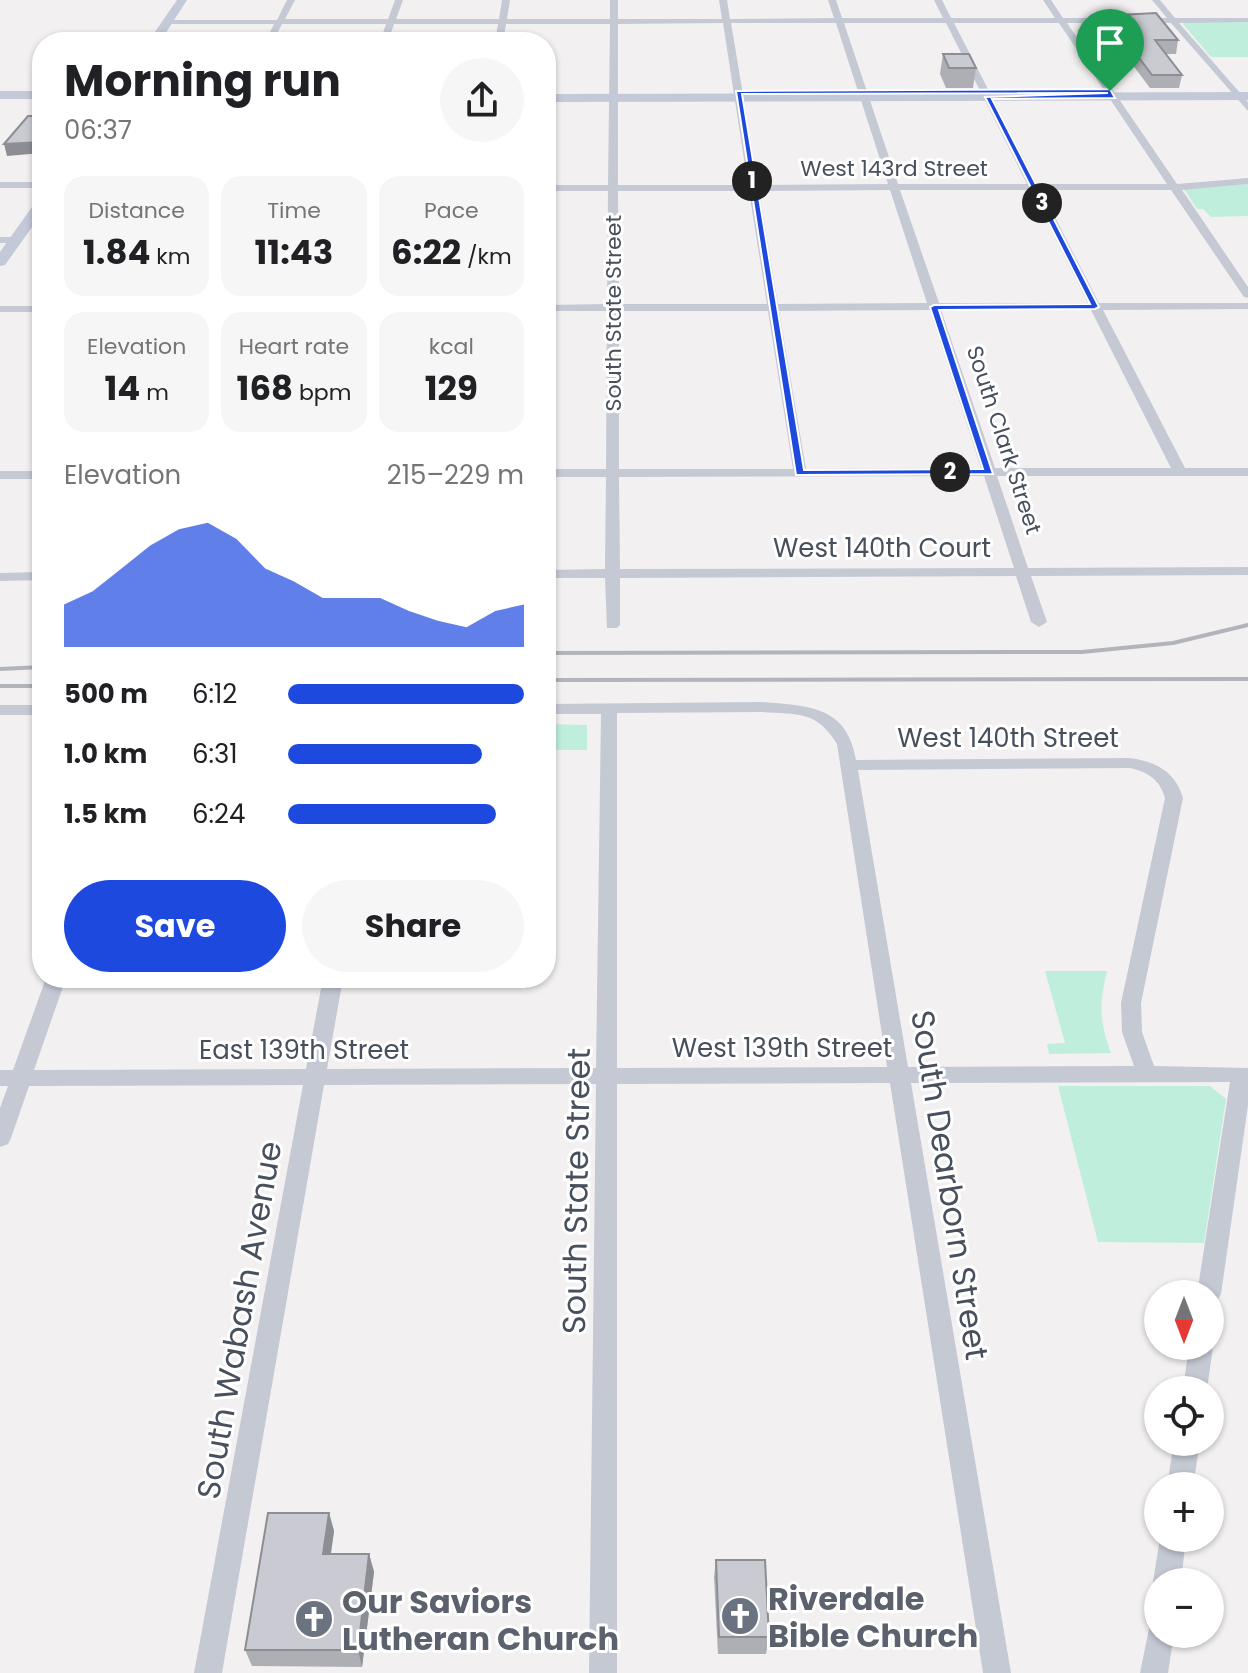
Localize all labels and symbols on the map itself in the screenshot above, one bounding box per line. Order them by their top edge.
pin [1076,9,1144,91]
street label: West 143rd Street [800,153,988,184]
pin: 1 [732,161,772,201]
pin: 3 [1022,183,1062,223]
street label: South State Street [598,215,629,411]
street label: South Clark Street [959,342,1049,538]
pin: 2 [930,452,970,492]
street label: West 140th Court [773,530,991,566]
street label: West 140th Street [897,720,1119,756]
street label: South Dearborn Street [900,1007,1000,1363]
street label: West 139th Street [672,1030,892,1066]
street label: East 139th Street [199,1032,409,1068]
street label: South State Street [551,1048,601,1334]
street label: South Wabash Avenue [185,1138,293,1502]
north arrow [1144,1280,1224,1360]
place label: Riverdale Bible Church [768,1576,978,1658]
place label: Our Saviors Lutheran Church [342,1579,619,1661]
church icon: Riverdale Bible Church [719,1595,761,1637]
church icon: Our Saviors Lutheran Church [293,1598,335,1640]

